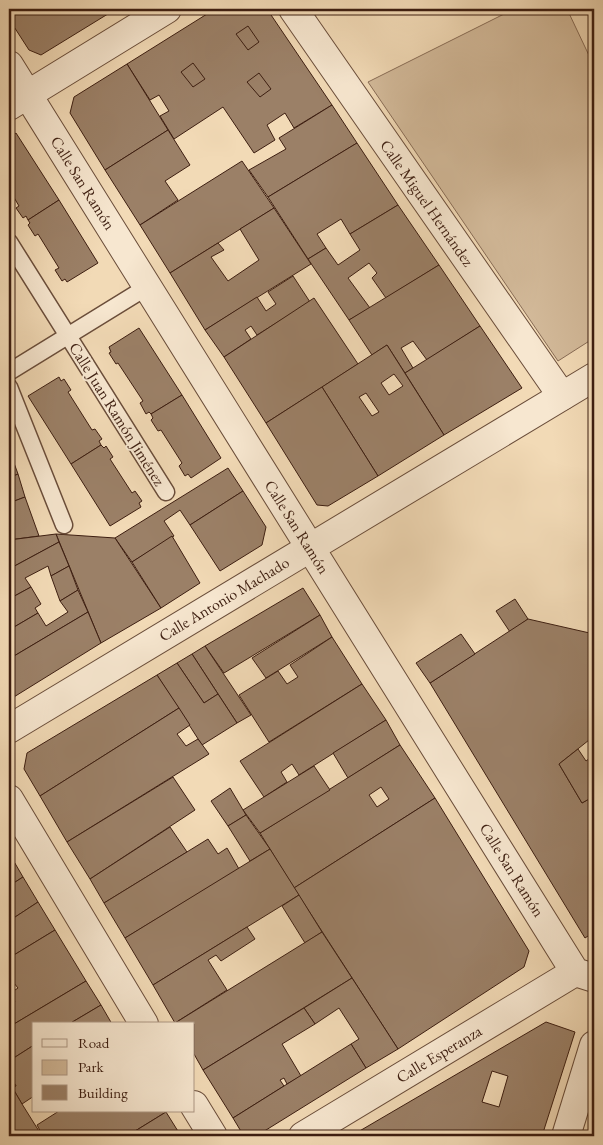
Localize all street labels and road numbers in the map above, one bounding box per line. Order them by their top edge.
street label: Calle San Ramón [46,132,121,234]
street label: Calle Miguel Hernández [375,136,479,270]
street label: Calle Juan Ramón Jiménez [64,338,170,490]
street label: Calle San Ramón [260,476,335,578]
street label: Calle Antonio Machado [155,552,293,646]
street label: Calle San Ramón [475,819,550,921]
street label: Calle Esperanza [392,1020,486,1088]

